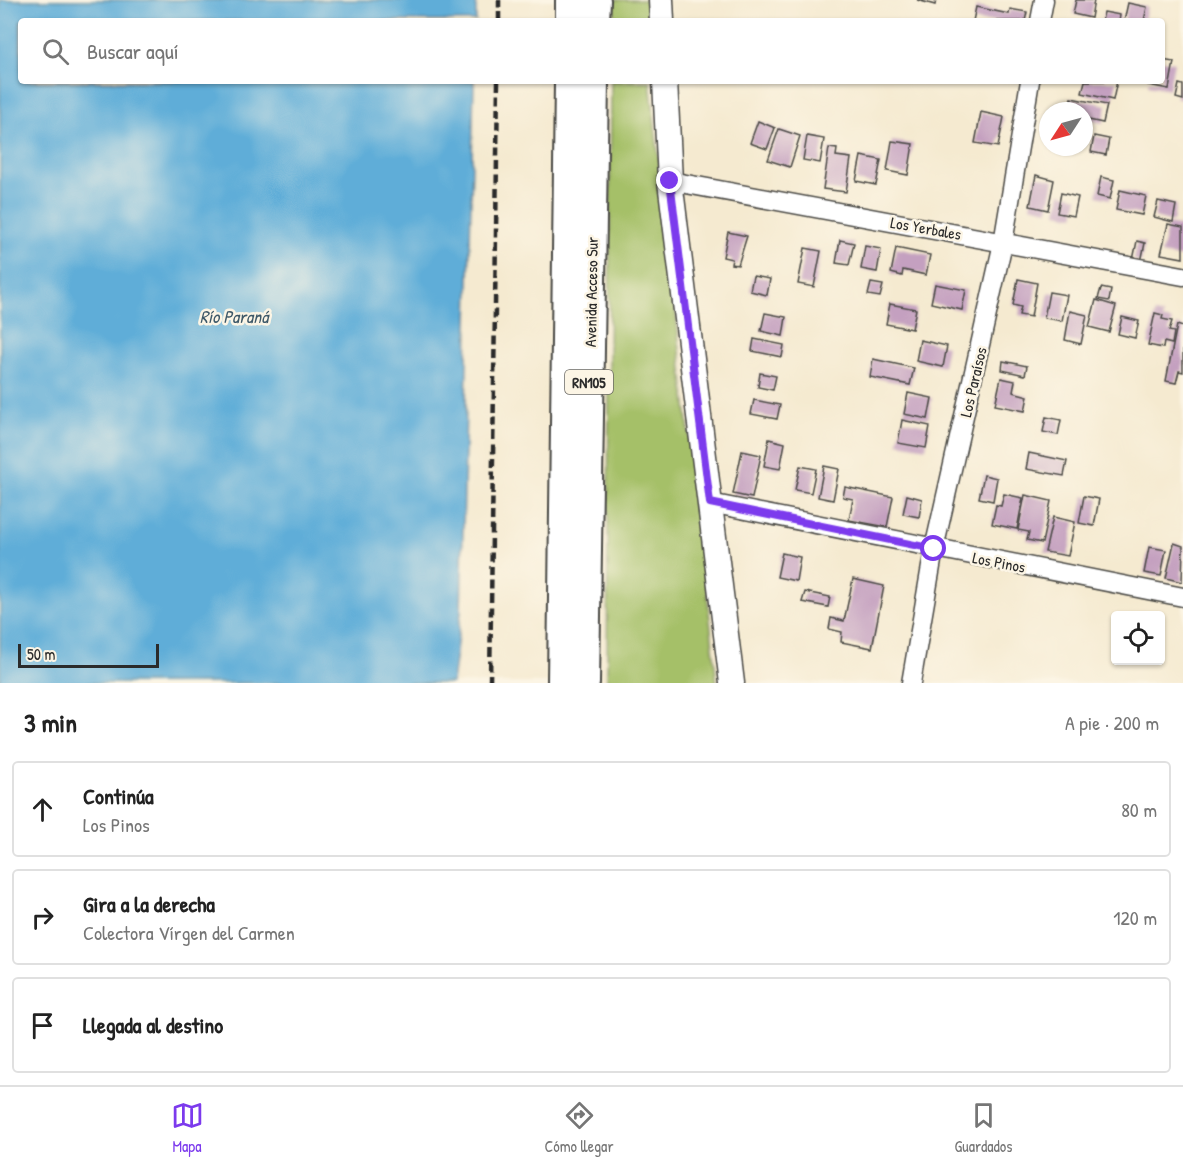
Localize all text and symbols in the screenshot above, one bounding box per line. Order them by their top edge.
search box [18,18,1165,84]
icon: search [39,35,72,68]
text: Buscar aquí [87,36,179,66]
north arrow [1039,102,1093,156]
route end [656,167,682,193]
street label: Los Yerbales [889,211,963,245]
street label: Avenida Acceso Sur [579,237,603,347]
water label: Río Paraná [200,304,270,329]
street label: Los Paraísos [954,345,992,419]
road number: RN105 [565,370,613,394]
route start [920,535,946,561]
street label: Los Pinos [971,546,1027,578]
map controls [1111,611,1165,665]
button: locate [1111,611,1165,665]
scale bar [18,641,159,668]
text: 50 m [27,643,56,665]
text: 3 min [24,705,77,740]
text: A pie · 200 m [1065,709,1159,736]
text: Continúa [83,781,154,811]
icon: ahead [26,793,59,826]
text: 80 m [1121,796,1157,823]
text: Los Pinos [83,811,150,838]
text: Gira a la derecha [83,889,215,919]
icon: right [26,901,59,934]
text: 120 m [1113,904,1157,931]
text: Colectora Vírgen del Carmen [83,919,295,946]
icon: arrive [26,1009,59,1042]
text: Llegada al destino [83,1010,223,1040]
tab: Mapa [171,1099,204,1157]
tab: Cómo llegar [545,1099,614,1157]
tab: Guardados [955,1099,1012,1157]

